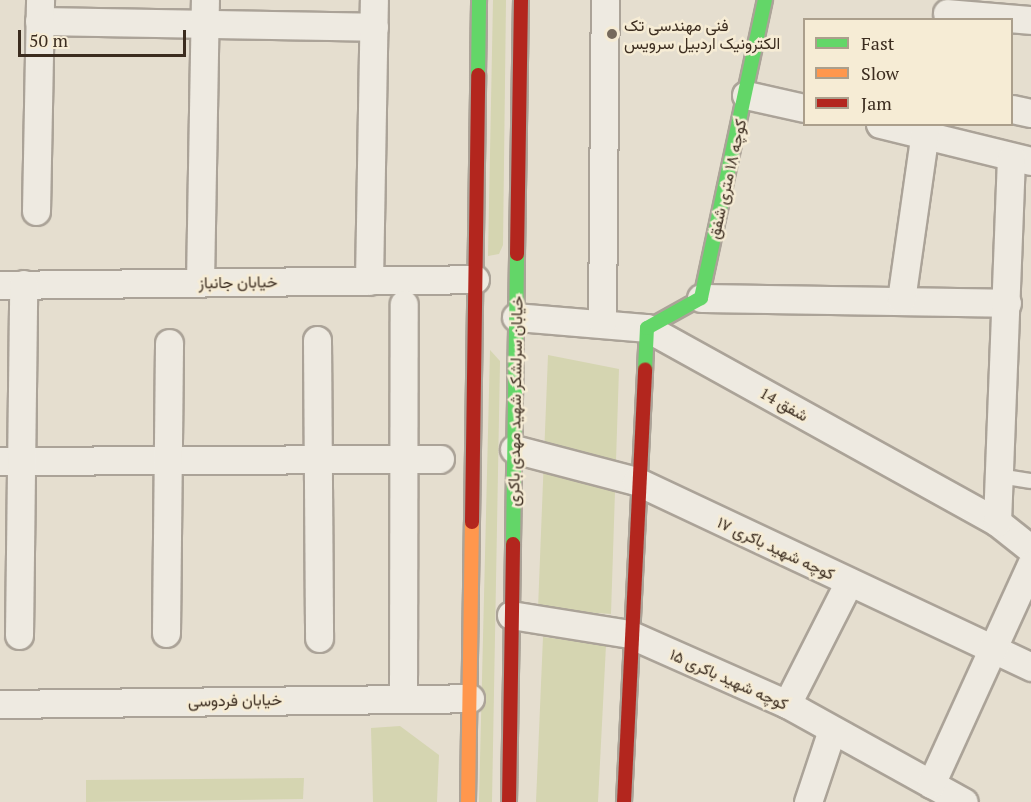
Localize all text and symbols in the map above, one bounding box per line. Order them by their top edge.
place label: فنی مهندسی تک الکترونیک اردبیل سرویس [624,15,780,53]
scale bar [21,18,189,56]
legend [803,18,1013,126]
marker: فنی مهندسی تک الکترونیک اردبیل سرویس [605,27,619,41]
text: 50 m [29,28,68,52]
text: Fast [861,31,894,55]
text: Slow [861,61,899,85]
text: Jam [861,91,892,115]
street label: کوچه ۱۸ متری شفق [704,117,750,241]
street label: خیابان جانباز [198,272,278,292]
street label: خیابان سرلشکر شهید مهدی باکری [504,295,526,507]
street label: شفق 14 [756,383,812,425]
street label: کوچه شهید باکری ۱۷ [714,512,838,584]
street label: کوچه شهید باکری ۱۵ [667,644,791,714]
street label: خیابان فردوسی [188,690,282,710]

